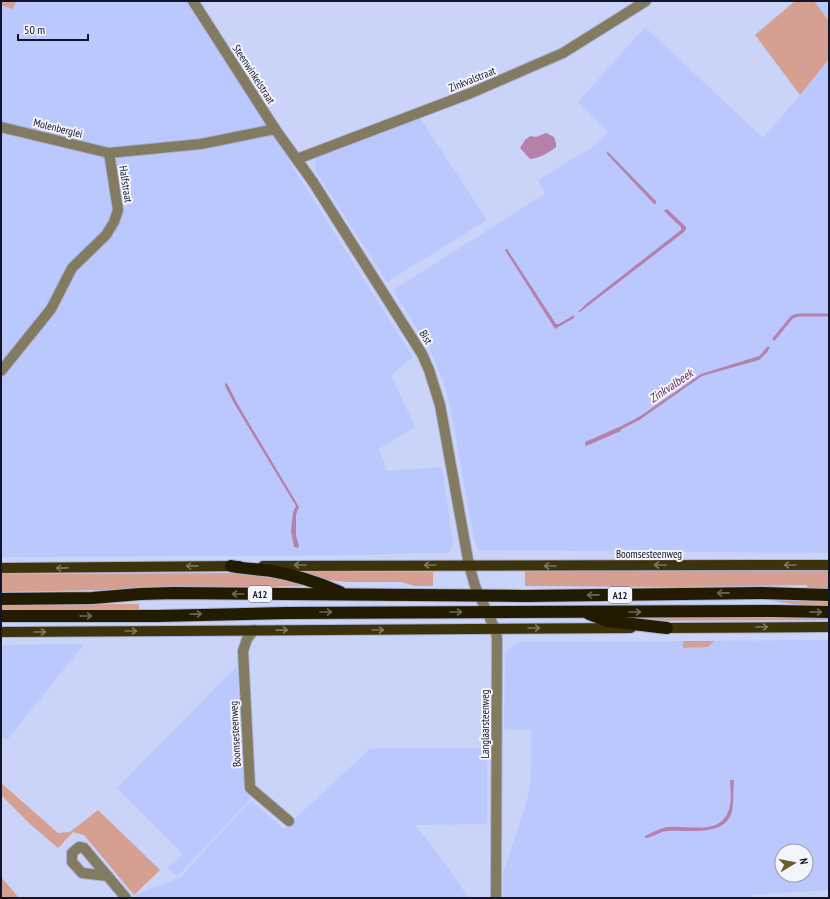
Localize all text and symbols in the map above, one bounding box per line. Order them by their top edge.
scale bar [18,16,88,42]
text: 50 m [24,22,45,37]
street label: Steenwinkelstraat [230,42,278,106]
street label: Zinkvalstraat [447,63,497,95]
street label: Molenberglei [32,115,84,141]
street label: Halfstraat [116,164,136,204]
street label: Bist [416,327,436,347]
water label: Zinkvalbeek [646,365,697,406]
street label: Boomsesteenweg [616,547,682,561]
one-way arrow [424,561,437,569]
one-way arrow [654,561,667,569]
one-way arrow [784,561,797,569]
one-way arrow [186,562,199,570]
one-way arrow [294,562,307,569]
one-way arrow [544,562,557,570]
one-way arrow [56,564,69,572]
road number: A12 [248,586,272,602]
road number: A12 [608,587,632,603]
one-way arrow [232,590,245,598]
one-way arrow [717,590,730,597]
one-way arrow [587,591,600,599]
one-way arrow [319,608,332,616]
one-way arrow [449,608,462,616]
one-way arrow [628,608,641,615]
one-way arrow [809,608,822,616]
one-way arrow [189,610,202,618]
one-way arrow [79,612,92,620]
one-way arrow [755,623,768,631]
one-way arrow [527,624,540,632]
one-way arrow [275,626,288,634]
one-way arrow [371,626,384,634]
one-way arrow [124,627,137,635]
one-way arrow [33,628,46,636]
street label: Langlaarsteenweg [478,689,492,758]
street label: Boomsesteenweg [226,700,244,767]
north arrow [774,843,814,883]
text: N [796,857,811,865]

